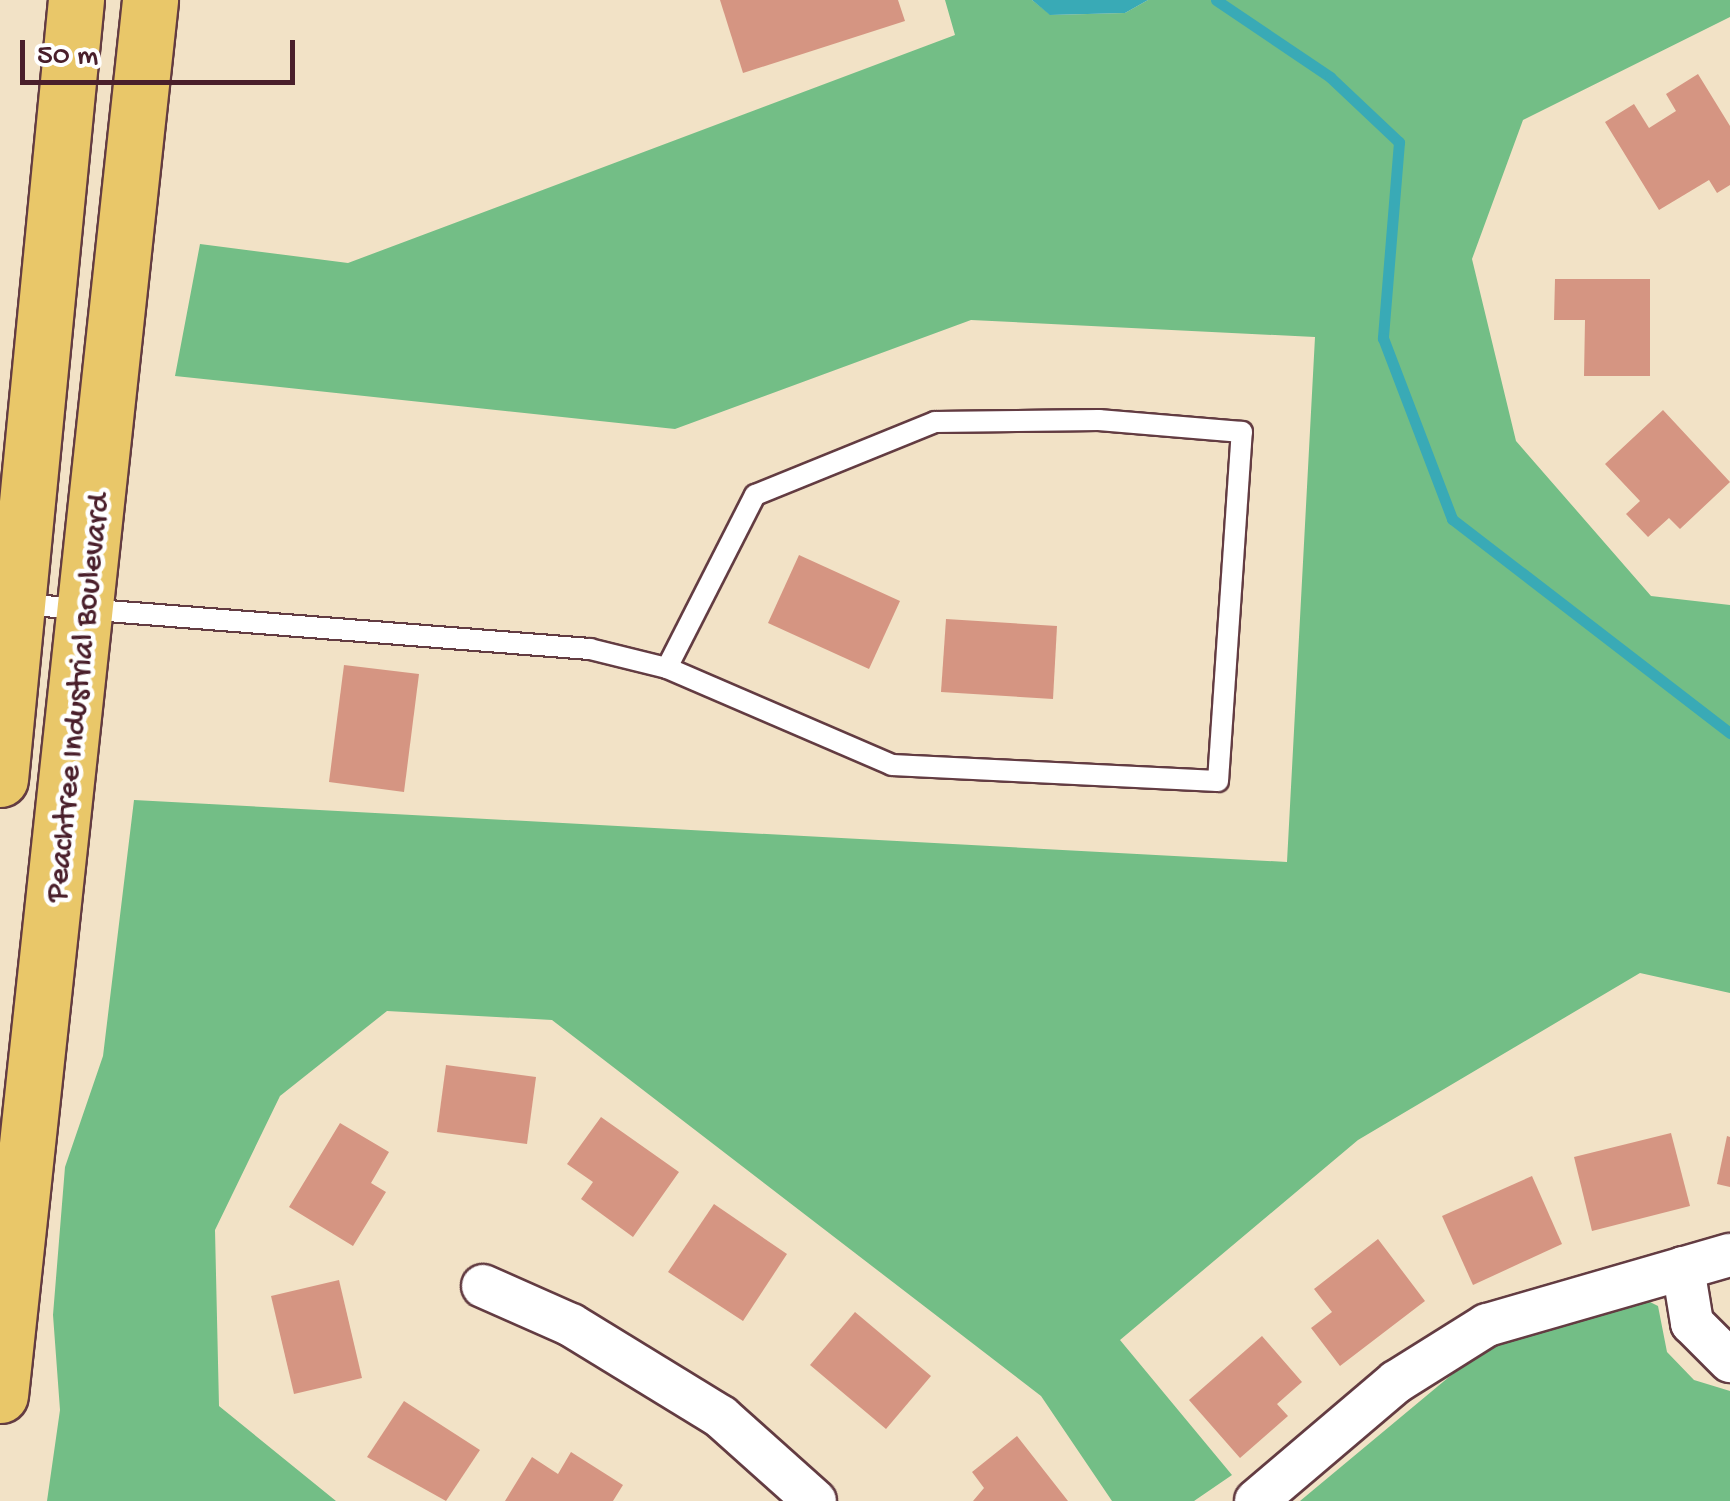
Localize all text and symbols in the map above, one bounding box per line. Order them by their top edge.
scale bar [25,20,300,82]
text: 50 m [37,40,98,75]
street label: Peachtree Industrial Boulevard [39,492,121,904]

